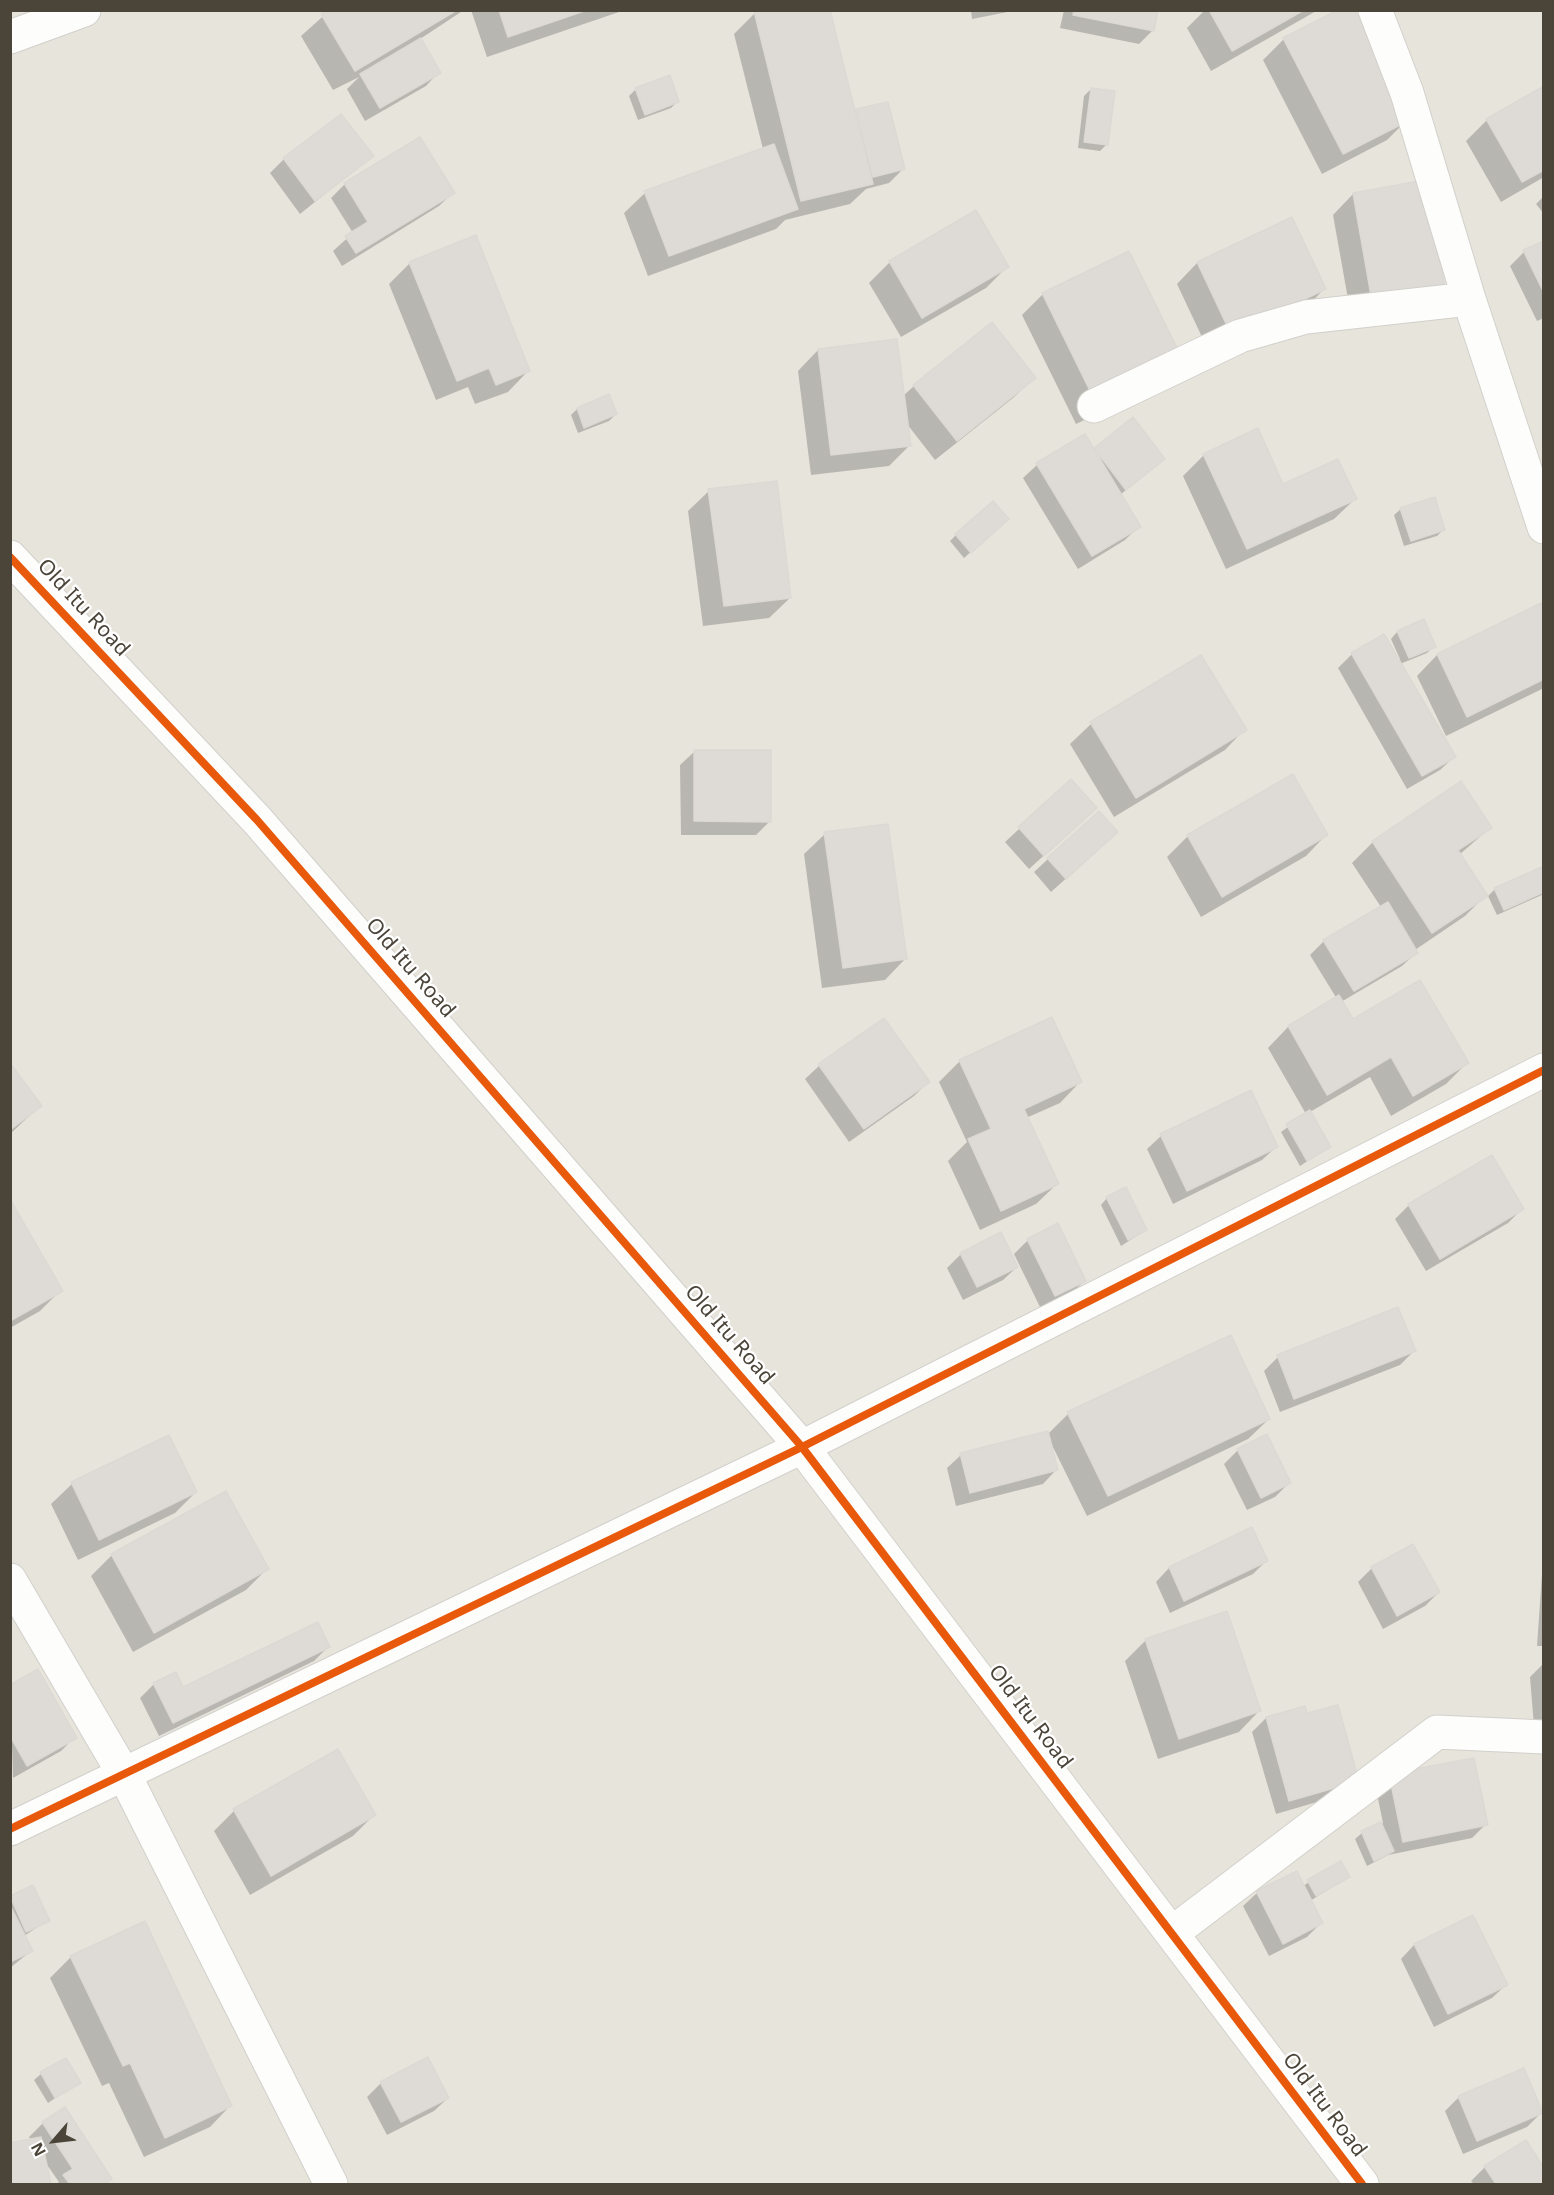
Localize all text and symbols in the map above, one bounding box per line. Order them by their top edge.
street label: Old Itu Road [32,554,134,662]
street label: Old Itu Road [360,913,460,1023]
street label: Old Itu Road [679,1280,779,1390]
street label: Old Itu Road [983,1660,1077,1774]
street label: Old Itu Road [1277,2048,1371,2162]
north arrow [24,2111,84,2171]
text: N [25,2139,51,2160]

